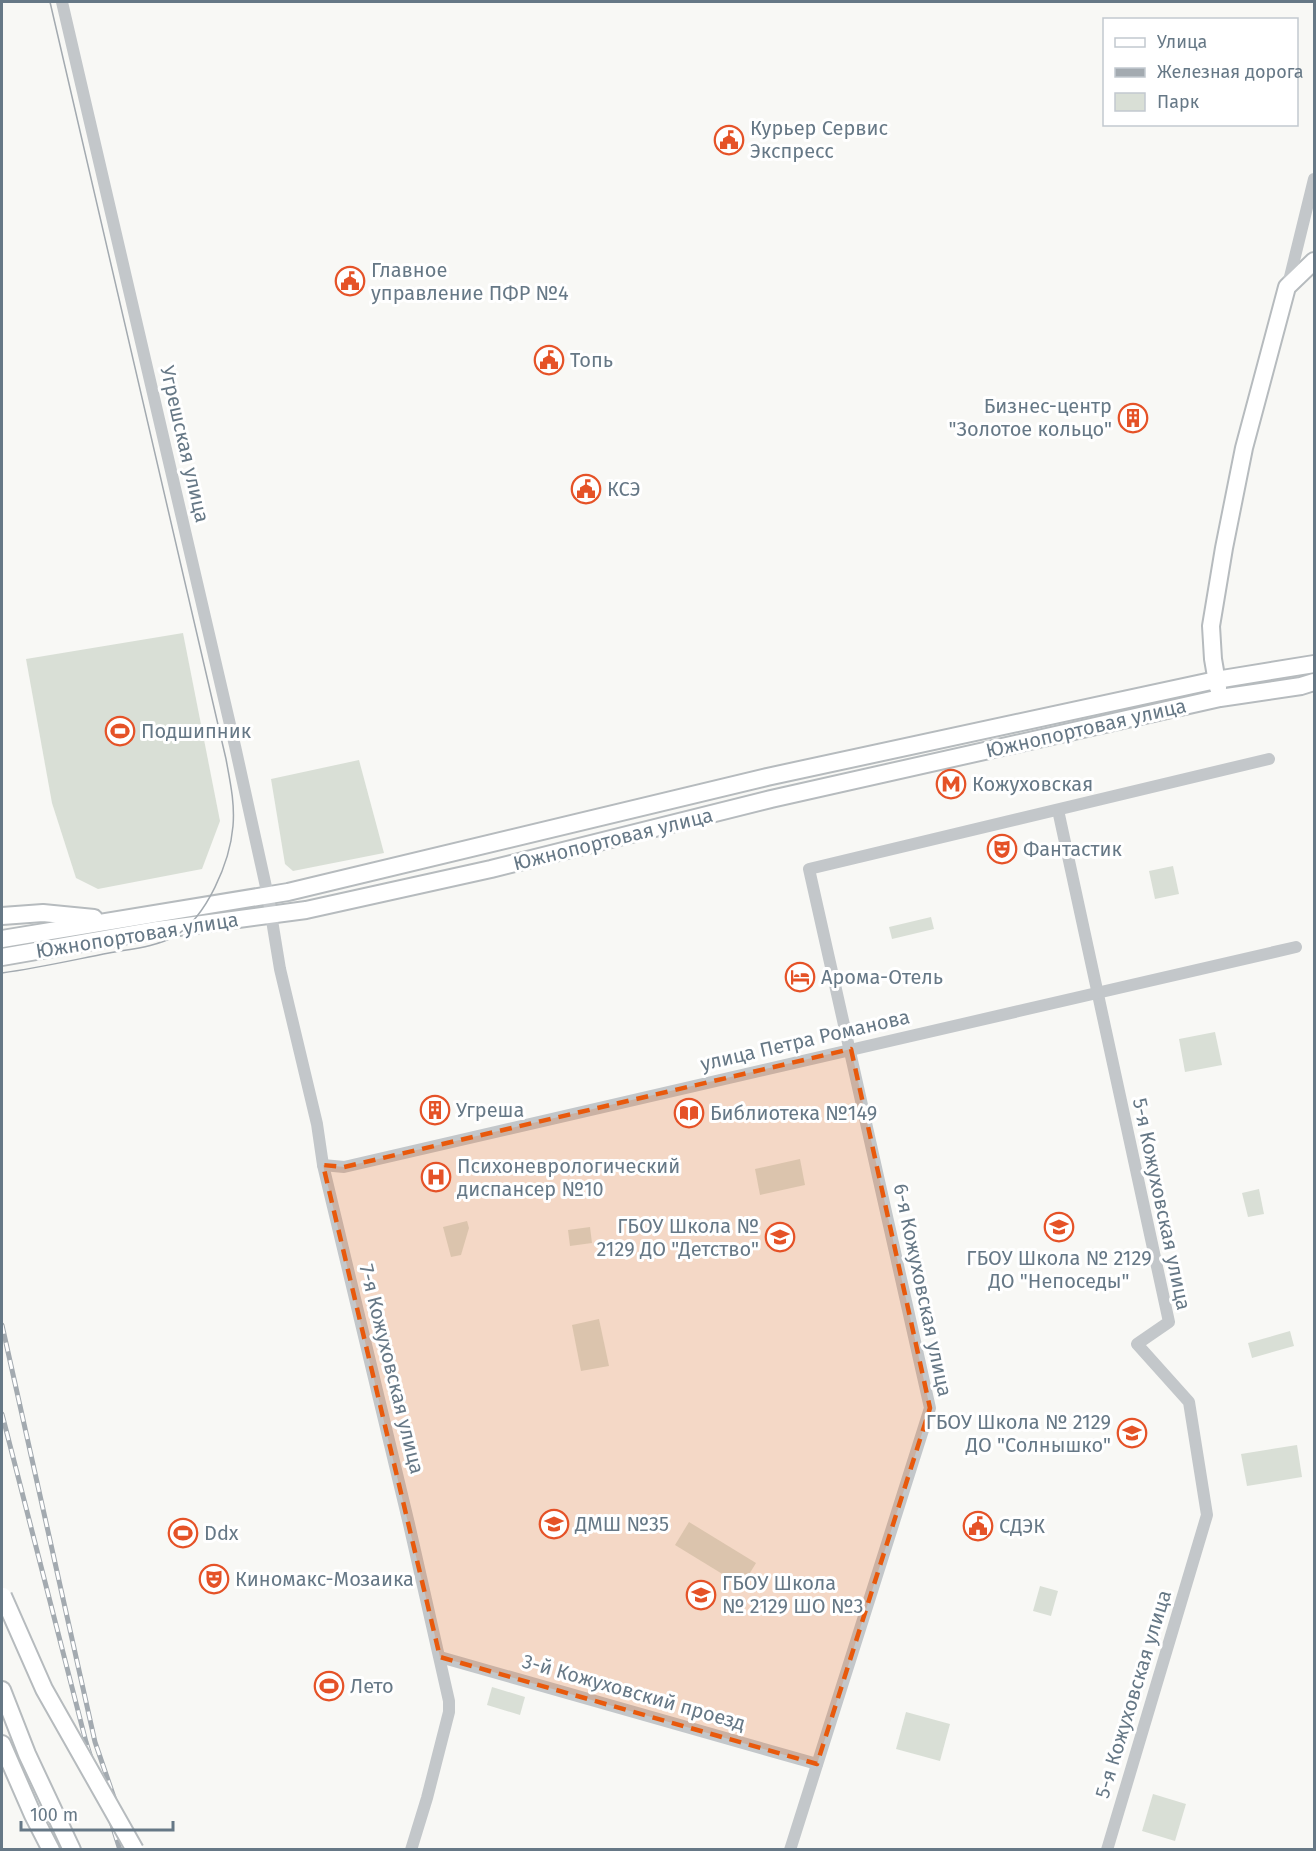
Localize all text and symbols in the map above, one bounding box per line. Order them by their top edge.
legend [1103,18,1298,126]
text: Улица [1157,31,1207,53]
text: Железная дорога [1157,61,1304,83]
text: Парк [1157,91,1200,113]
place label: Курьер Сервис Экспресс [750,116,888,163]
public building icon: Курьер Сервис Экспресс [713,124,745,156]
place label: Главное управление ПФР №4 [371,258,569,305]
public building icon: Главное управление ПФР №4 [334,265,366,297]
public building icon: Топь [533,344,565,376]
place label: Топь [570,348,613,372]
street label: Угрешская улица [155,363,215,525]
place label: Бизнес-центр "Золотое кольцо" [949,394,1112,441]
building icon: Бизнес-центр "Золотое кольцо" [1117,402,1149,434]
public building icon: КСЭ [570,473,602,505]
place label: КСЭ [607,477,640,501]
street label: Южнопортовая улица [984,693,1188,763]
sports icon: Подшипник [104,715,136,747]
place label: Подшипник [141,719,252,743]
metro station icon: Кожуховская [935,768,967,800]
place label: Кожуховская [972,772,1093,796]
street label: Южнопортовая улица [511,803,715,875]
theatre icon: Фантастик [986,833,1018,865]
place label: Фантастик [1023,837,1123,861]
street label: Южнопортовая улица [34,907,240,963]
hotel icon: Арома-Отель [784,961,816,993]
place label: Арома-Отель [821,965,943,989]
street label: улица Петра Романова [698,1004,912,1076]
building icon: Угреша [419,1094,451,1126]
street label: 5-я Кожуховская улица [1128,1096,1196,1312]
library icon: Библиотека №149 [673,1097,705,1129]
place label: Угреша [456,1098,524,1122]
place label: Библиотека №149 [710,1101,877,1125]
place label: Психоневрологический диспансер №10 [457,1154,680,1201]
hospital icon: Психоневрологический диспансер №10 [420,1161,452,1193]
street label: 6-я Кожуховская улица [889,1181,957,1399]
school or university icon: ГБОУ Школа № 2129 ДО "Непоседы" [1043,1211,1075,1243]
place label: ГБОУ Школа № 2129 ДО "Детство" [596,1214,759,1261]
school or university icon: ГБОУ Школа № 2129 ДО "Детство" [764,1221,796,1253]
place label: ГБОУ Школа № 2129 ДО "Непоседы" [966,1246,1152,1293]
street label: 7-я Кожуховская улица [354,1262,430,1476]
place label: ГБОУ Школа № 2129 ДО "Солнышко" [926,1410,1111,1457]
school or university icon: ГБОУ Школа № 2129 ДО "Солнышко" [1116,1417,1148,1449]
school or university icon: ДМШ №35 [538,1508,570,1540]
public building icon: СДЭК [962,1510,994,1542]
place label: ДМШ №35 [574,1512,669,1536]
place label: СДЭК [999,1514,1045,1538]
sports icon: Ddx [167,1517,199,1549]
place label: Ddx [204,1521,239,1545]
theatre icon: Киномакс-Мозаика [198,1563,230,1595]
place label: Киномакс-Мозаика [235,1567,414,1591]
place label: ГБОУ Школа № 2129 ШО №3 [722,1571,863,1618]
school or university icon: ГБОУ Школа № 2129 ШО №3 [685,1579,717,1611]
street label: 5-я Кожуховская улица [1090,1587,1176,1801]
street label: 3-й Кожуховский проезд [520,1649,748,1735]
sports icon: Лето [313,1670,345,1702]
place label: Лето [350,1674,394,1698]
scale bar [21,1794,172,1832]
text: 100 m [30,1804,78,1826]

